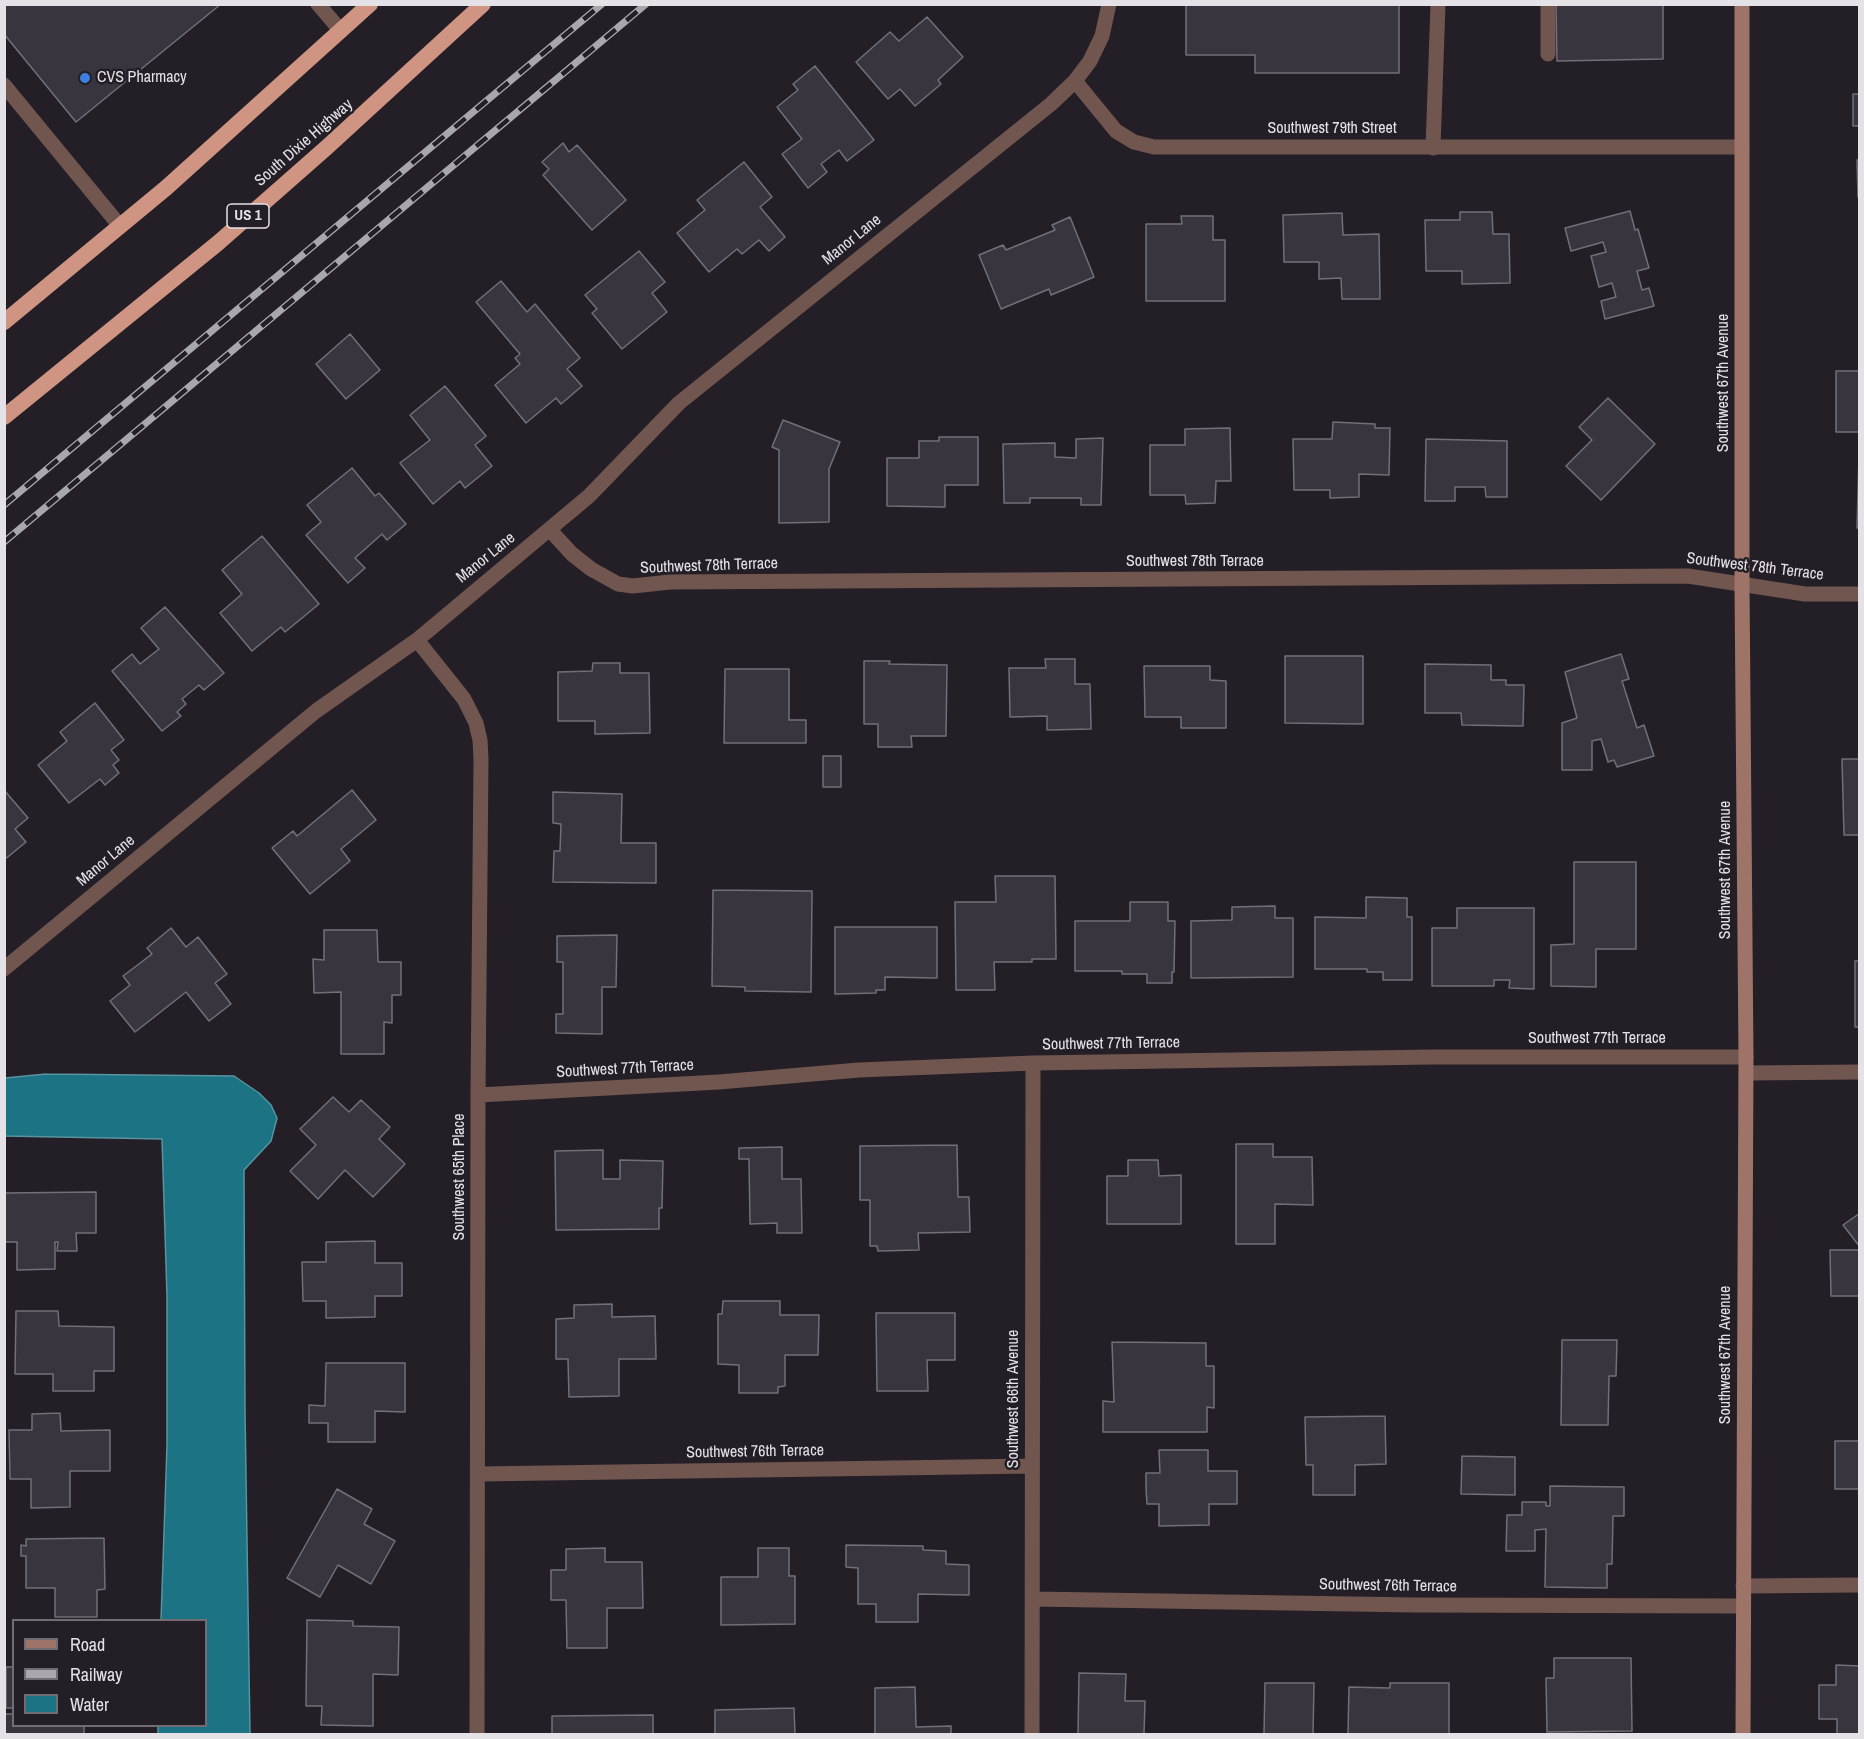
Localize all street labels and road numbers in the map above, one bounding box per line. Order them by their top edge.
street label: South Dixie Highway [251,95,357,191]
street label: Southwest 79th Street [1267,119,1397,139]
road number: US 1 [227,204,269,228]
street label: Manor Lane [819,211,885,269]
street label: Southwest 67th Avenue [1714,314,1734,452]
street label: Manor Lane [453,529,519,587]
street label: Southwest 78th Terrace [1685,549,1825,585]
street label: Southwest 78th Terrace [1126,552,1264,572]
street label: Southwest 78th Terrace [640,554,778,578]
street label: Southwest 67th Avenue [1716,801,1736,939]
street label: Manor Lane [73,831,139,891]
street label: Southwest 77th Terrace [1528,1029,1666,1049]
street label: Southwest 77th Terrace [1042,1033,1180,1055]
street label: Southwest 77th Terrace [556,1056,694,1082]
street label: Southwest 65th Place [450,1114,470,1240]
street label: Southwest 67th Avenue [1716,1286,1736,1424]
street label: Southwest 66th Avenue [1004,1330,1024,1468]
street label: Southwest 76th Terrace [686,1441,824,1463]
street label: Southwest 76th Terrace [1319,1575,1457,1597]

